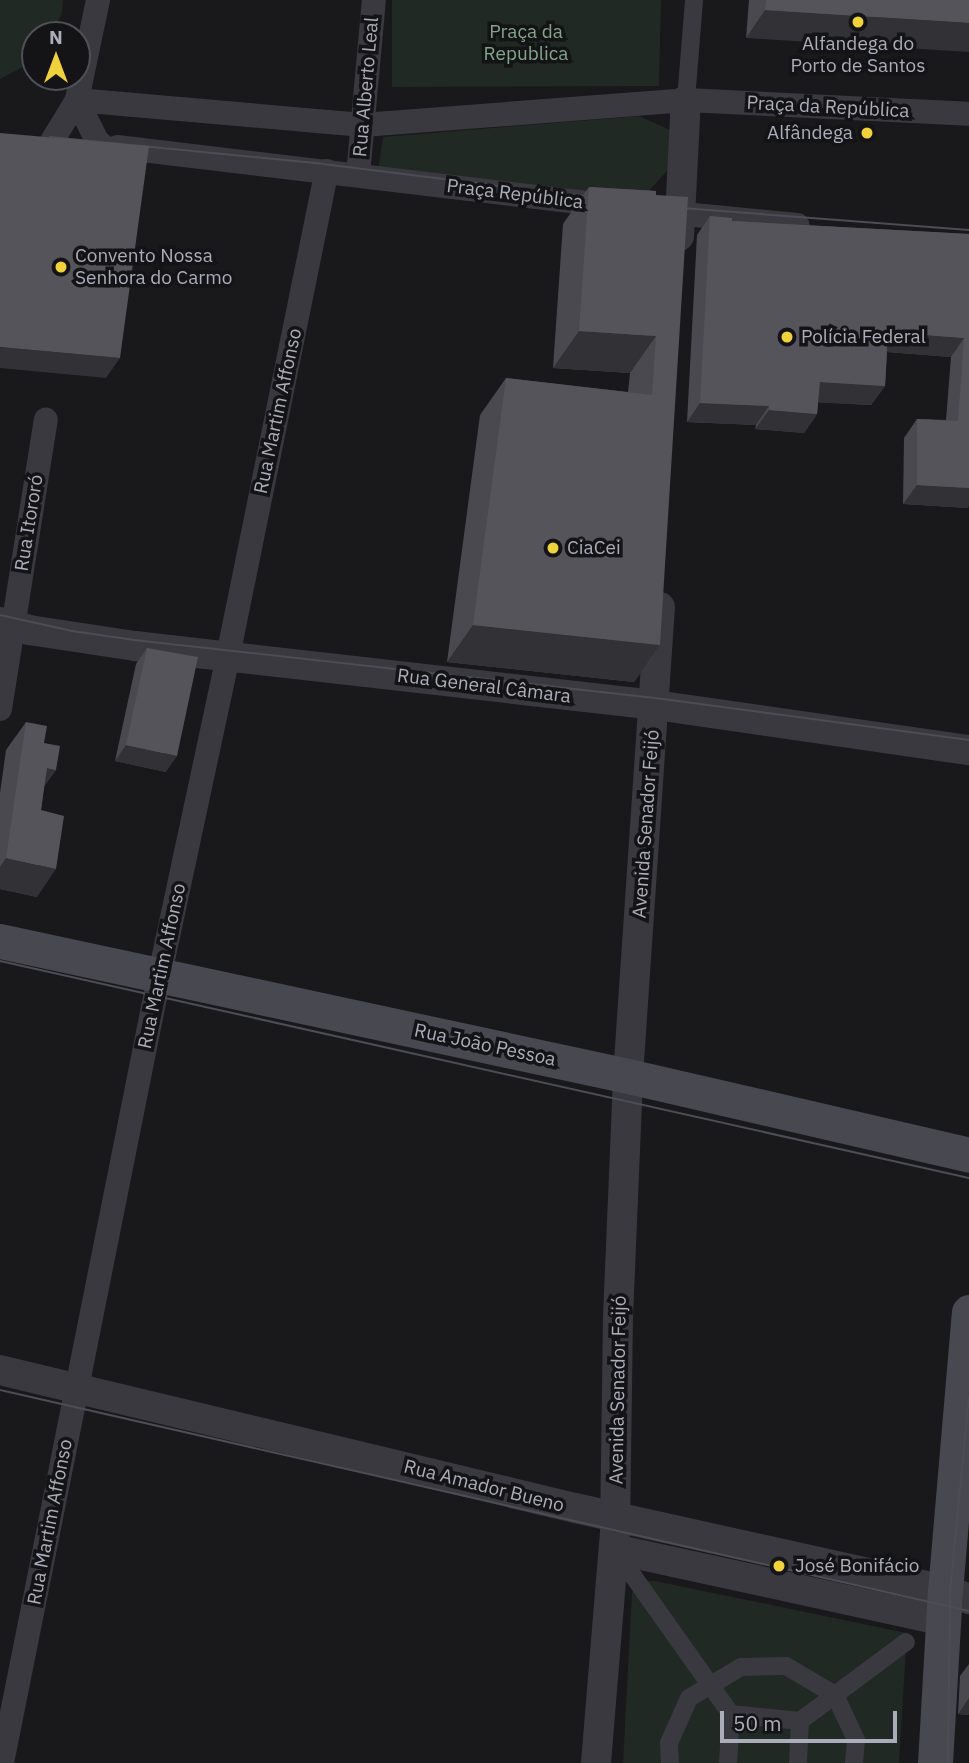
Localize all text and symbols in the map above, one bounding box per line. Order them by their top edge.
marker: Alfandega do Porto de Santos [850,14,866,30]
street label: Rua Alberto Leal [349,16,383,158]
north arrow [21,21,91,91]
park label: Praça da Republica [484,21,568,65]
text: N [49,25,63,49]
place label: Alfandega do Porto de Santos [791,33,925,77]
street label: Praça da República [746,91,910,123]
place label: Alfândega [767,122,853,144]
marker: Alfândega [859,125,875,141]
street label: Praça República [445,174,585,214]
place label: Convento Nossa Senhora do Carmo [75,245,233,289]
marker: Convento Nossa Senhora do Carmo [53,259,69,275]
street label: Rua Martim Affonso [249,326,307,496]
place label: Polícia Federal [801,326,926,348]
marker: Polícia Federal [779,329,795,345]
street label: Rua Itororó [10,473,48,573]
place label: CiaCei [567,537,621,559]
marker: CiaCei [545,540,561,556]
street label: Rua General Câmara [396,664,572,708]
street label: Avenida Senador Feijó [628,729,664,919]
street label: Rua Martim Affonso [133,881,191,1051]
street label: Rua João Pessoa [412,1019,558,1071]
street label: Avenida Senador Feijó [605,1295,631,1485]
street label: Rua Martim Affonso [23,1437,77,1607]
street label: Rua Amador Bueno [401,1455,567,1517]
place label: José Bonifácio [795,1555,919,1577]
marker: José Bonifácio [769,1556,789,1576]
scale bar [724,1696,901,1740]
text: 50 m [733,1709,782,1737]

